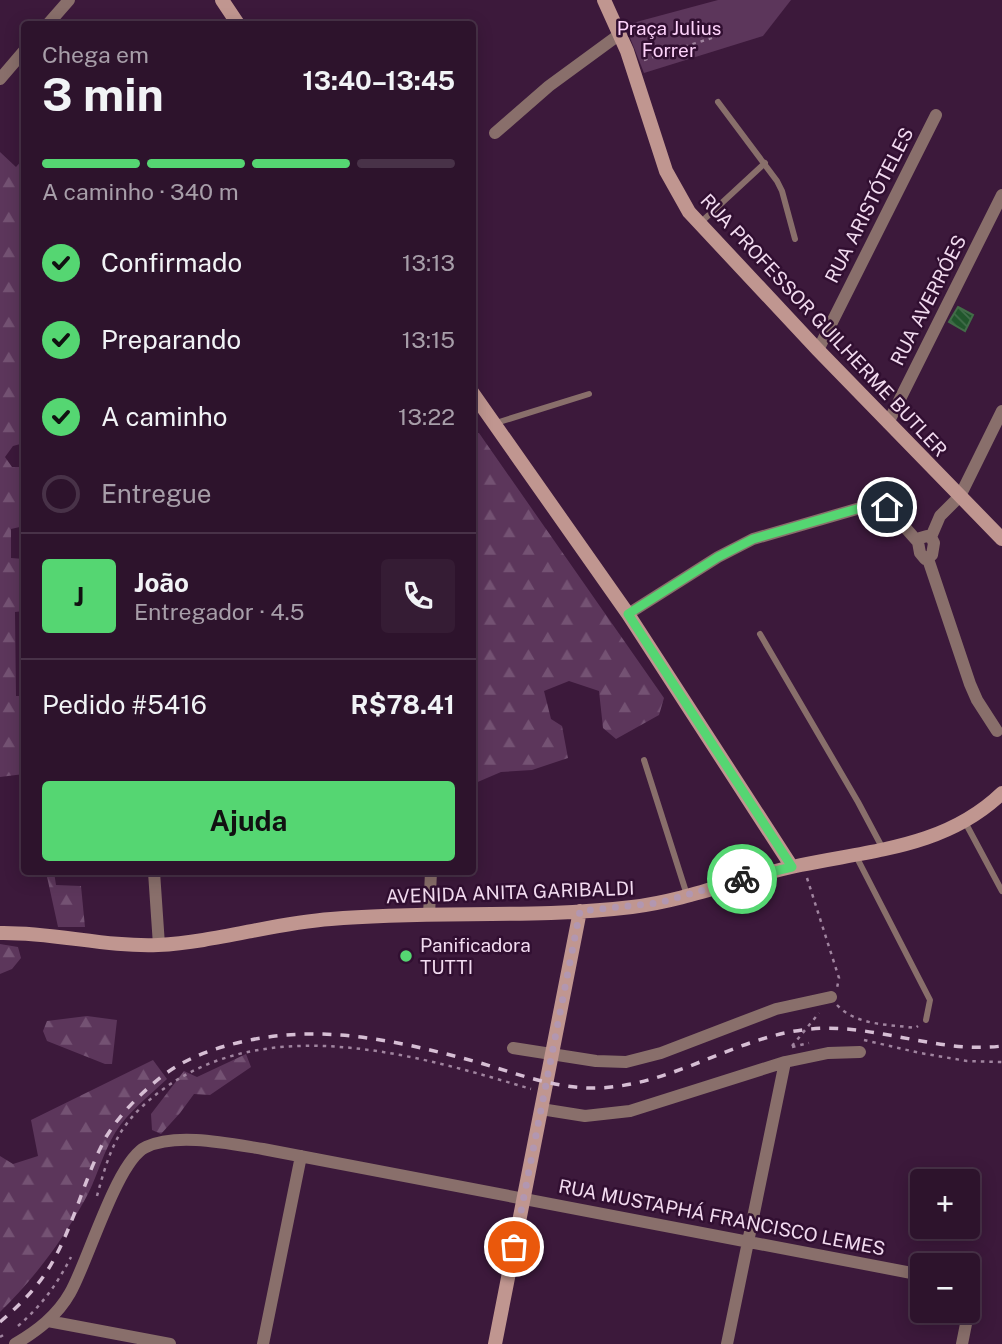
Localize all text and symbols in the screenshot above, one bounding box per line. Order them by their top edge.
park label: Praça Julius Forrer [617,17,721,61]
text: Chega em [42,41,149,68]
text: 13:40–13:45 [303,65,455,96]
text: 3 min [42,67,164,121]
street label: RUA ARISTÓTELES [820,124,918,286]
text: A caminho · 340 m [42,178,239,205]
street label: RUA PROFESSOR GUILHERME BUTLER [696,189,952,461]
street label: RUA AVERRÓES [886,231,970,369]
icon: check [42,244,80,282]
text: Confirmado [101,247,242,278]
text: 13:13 [402,249,455,276]
icon: check [42,321,80,359]
text: Preparando [101,324,241,355]
text: 13:15 [402,326,455,353]
icon: check [42,398,80,436]
text: A caminho [101,401,228,432]
text: 13:22 [398,403,455,430]
pin [857,477,917,537]
text: Entregue [101,478,212,509]
icon: home [868,488,906,526]
button: phone [381,559,455,633]
text: João [134,567,189,598]
text: J [74,581,84,612]
text: Entregador · 4.5 [134,598,305,625]
text: Pedido #5416 [42,689,207,720]
text: R$78.41 [351,689,455,720]
button: Ajuda [42,781,455,861]
courier [707,844,777,914]
icon: bike [723,860,761,898]
street label: AVENIDA ANITA GARIBALDI [385,877,635,907]
place label: Panificadora TUTTI [420,934,531,978]
marker: Panificadora TUTTI [398,948,414,964]
map controls [910,1169,980,1323]
button: + [910,1169,980,1239]
street label: RUA MUSTAPHÁ FRANCISCO LEMES [557,1174,887,1260]
pin [484,1217,544,1277]
icon: bag [495,1228,533,1266]
button: − [910,1253,980,1323]

